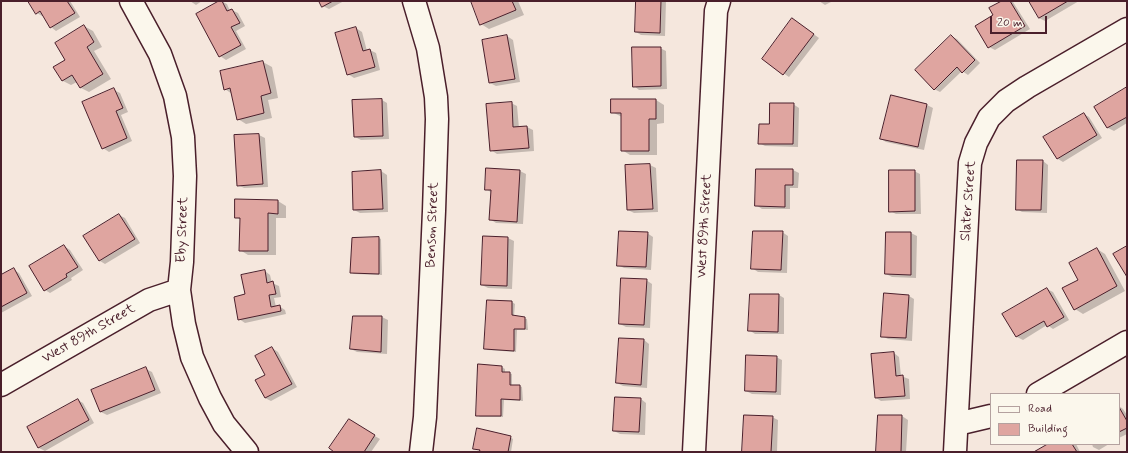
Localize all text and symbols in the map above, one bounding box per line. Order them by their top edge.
scale bar [992,8,1049,34]
text: 20 m [997,15,1023,31]
street label: Slater Street [958,160,980,242]
street label: West 89th Street [694,173,716,279]
street label: Benson Street [423,182,443,268]
street label: Eby Street [173,197,193,263]
street label: West 89th Street [40,301,138,367]
legend [990,393,1120,445]
text: Road [1028,401,1052,417]
text: Building [1028,421,1068,437]

